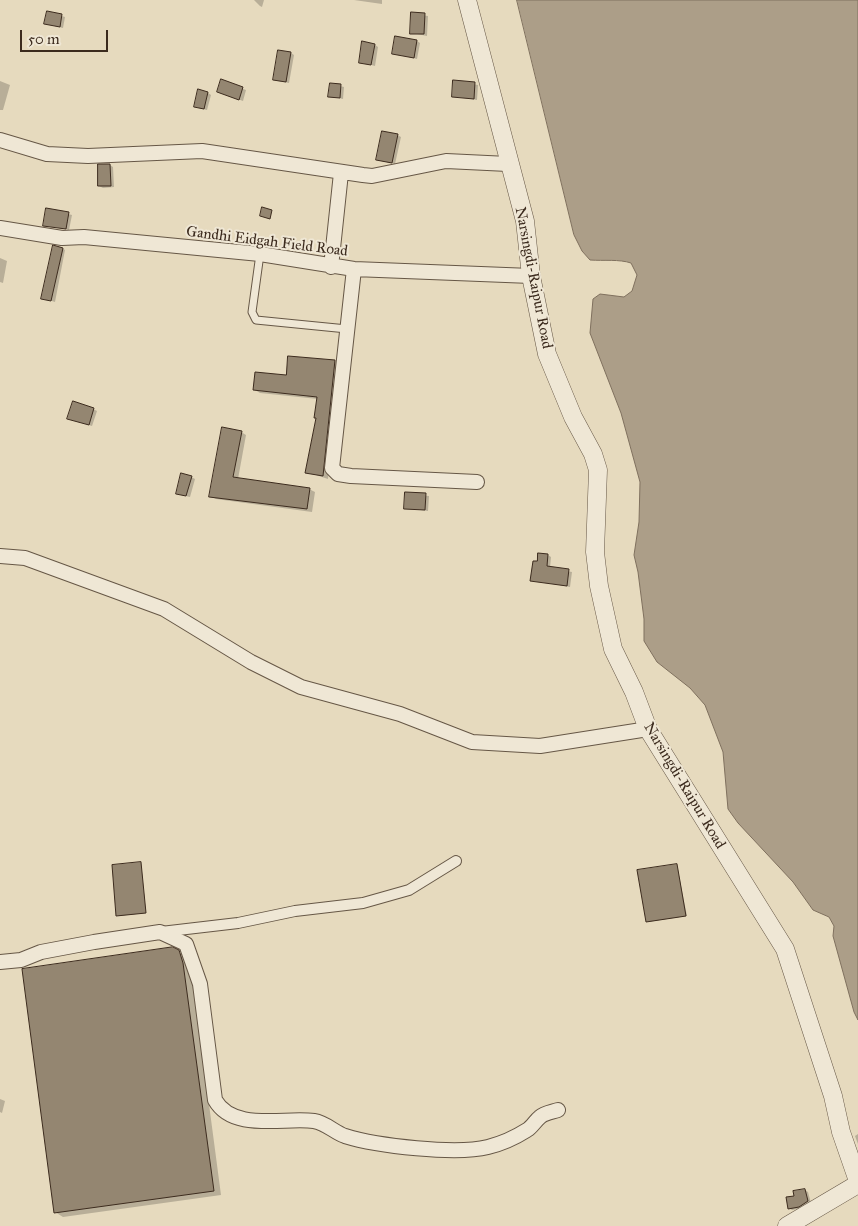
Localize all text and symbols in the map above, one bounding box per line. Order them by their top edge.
scale bar [22,20,110,52]
text: 50 m [28,30,60,48]
street label: Narsingdi-Raipur Road [510,206,556,350]
street label: Gandhi Eidgah Field Road [185,223,349,261]
street label: Narsingdi-Raipur Road [639,720,729,852]

